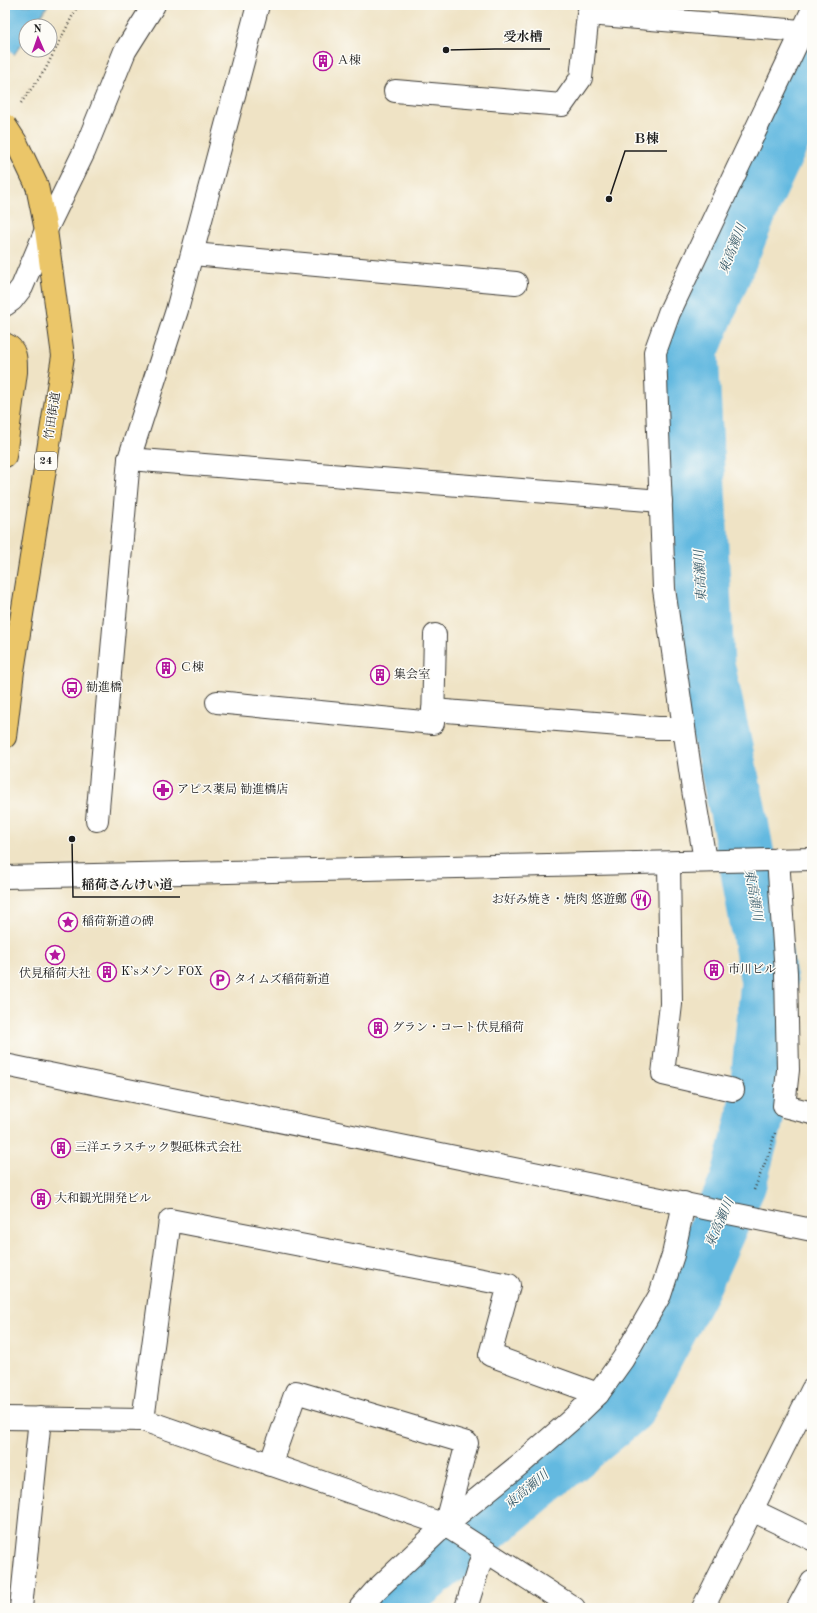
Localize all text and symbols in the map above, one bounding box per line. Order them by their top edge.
north arrow [18,18,58,58]
text: N [33,24,43,35]
callout: 受水槽 [495,24,550,49]
text: 受水槽 [503,29,543,44]
building icon: Ａ棟 [312,50,334,72]
place label: Ａ棟 [337,53,361,67]
callout: Ｂ棟 [625,126,667,151]
text: Ｂ棟 [633,131,659,146]
water label: 東高瀬川 [716,220,750,276]
street label: 竹田街道 [41,391,63,441]
road number: 24 [35,452,57,470]
water label: 東高瀬川 [692,548,709,602]
building icon: Ｃ棟 [155,657,177,679]
place label: Ｃ棟 [180,660,204,674]
building icon: 集会室 [369,664,391,686]
place label: 集会室 [394,667,430,681]
bus stop icon: 勧進橋 [61,677,83,699]
place label: 勧進橋 [86,680,122,694]
pharmacy icon: アピス薬局 勧進橋店 [152,779,174,801]
place label: アピス薬局 勧進橋店 [177,782,288,796]
water label: 東高瀬川 [742,868,765,924]
callout: 稲荷さんけい道 [73,872,180,897]
text: 稲荷さんけい道 [81,877,173,892]
restaurant icon: お好み焼き・焼肉 悠遊鄭 [630,889,652,911]
place label: お好み焼き・焼肉 悠遊鄭 [492,892,627,906]
place icon: 稲荷新道の碑 [57,911,79,933]
place label: 稲荷新道の碑 [82,914,154,928]
place icon: 伏見稲荷大社 [44,944,66,966]
building icon: 市川ビル [703,959,725,981]
building icon: K’sメゾン FOX [96,961,118,983]
place label: 市川ビル [728,962,776,976]
place label: K’sメゾン FOX [121,964,203,978]
place label: 伏見稲荷大社 [19,966,91,980]
parking icon: タイムズ稲荷新道 [209,969,231,991]
place label: タイムズ稲荷新道 [234,972,330,986]
building icon: グラン・コート伏見稲荷 [367,1017,389,1039]
place label: グラン・コート伏見稲荷 [392,1020,524,1034]
building icon: 三洋エラスチック製砥株式会社 [50,1137,72,1159]
place label: 三洋エラスチック製砥株式会社 [75,1140,242,1154]
building icon: 大和観光開発ビル [30,1188,52,1210]
place label: 大和観光開発ビル [55,1191,151,1205]
water label: 東高瀬川 [703,1194,737,1249]
water label: 東高瀬川 [502,1466,553,1512]

